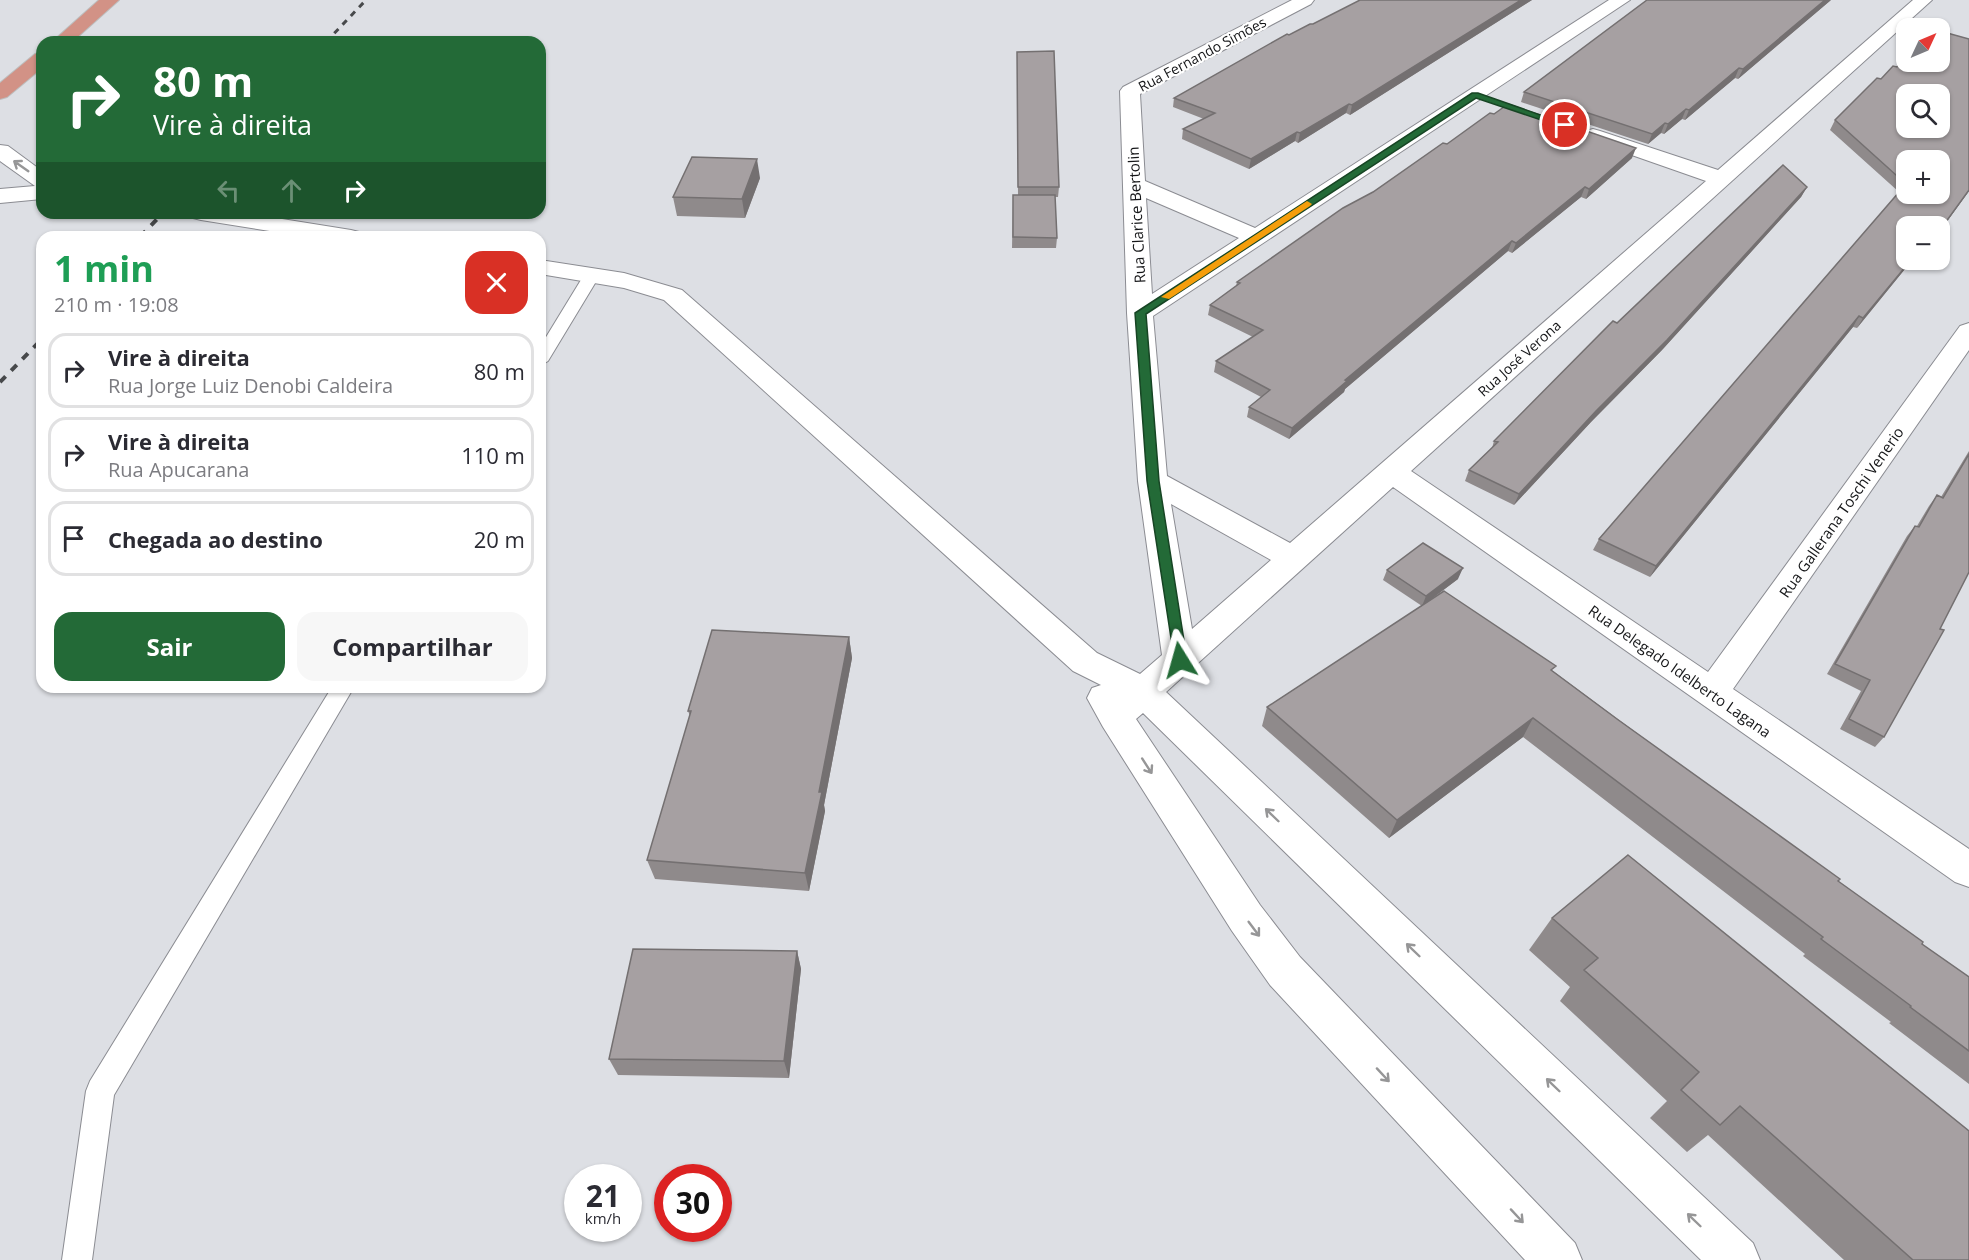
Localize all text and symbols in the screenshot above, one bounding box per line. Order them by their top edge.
street label: Rua Fernando Simões [1135,12,1270,96]
north arrow [1896,18,1950,72]
map controls [1896,18,1950,270]
text: 80 m [153,52,253,109]
icon: right [54,60,132,138]
button: search [1896,84,1950,138]
pin [1539,99,1590,150]
text: Vire à direita [153,106,312,143]
icon: arrive [1548,108,1581,141]
street label: Rua Clarice Bertolin [1122,146,1150,284]
button: + [1896,150,1950,204]
one-way arrow [13,160,30,172]
icon: left [212,174,245,207]
icon: ahead [275,174,308,207]
icon: right [338,174,371,207]
button: − [1896,216,1950,270]
text: 1 min [54,244,154,293]
button: close [465,251,528,314]
text: 210 m · 19:08 [54,291,179,318]
street label: Rua José Verona [1473,316,1565,400]
text: Vire à direita [108,342,250,372]
icon: right [57,354,90,387]
text: 80 m [474,356,525,386]
text: Rua Jorge Luiz Denobi Caldeira [108,372,393,399]
street label: Rua Gallerana Toschi Venerio [1774,423,1908,601]
text: Vire à direita [108,426,250,456]
icon: right [57,438,90,471]
text: 110 m [461,440,525,470]
text: Rua Apucarana [108,456,249,483]
icon: arrive [57,522,90,555]
text: Chegada ao destino [108,524,323,554]
text: 20 m [474,524,525,554]
street label: Rua Delegado Idelberto Lagana [1585,600,1775,742]
button: Sair [54,612,285,681]
button: Compartilhar [297,612,528,681]
position arrow [1148,628,1212,692]
one-way arrow [1141,757,1153,774]
one-way arrow [1264,807,1279,822]
one-way arrow [1247,921,1260,937]
one-way arrow [1405,942,1420,957]
one-way arrow [1376,1067,1390,1082]
one-way arrow [1546,1077,1561,1092]
speed limit sign: 30 [654,1164,732,1242]
text: 21 [586,1175,620,1216]
text: km/h [585,1208,621,1228]
one-way arrow [1510,1209,1524,1224]
one-way arrow [1687,1213,1702,1227]

